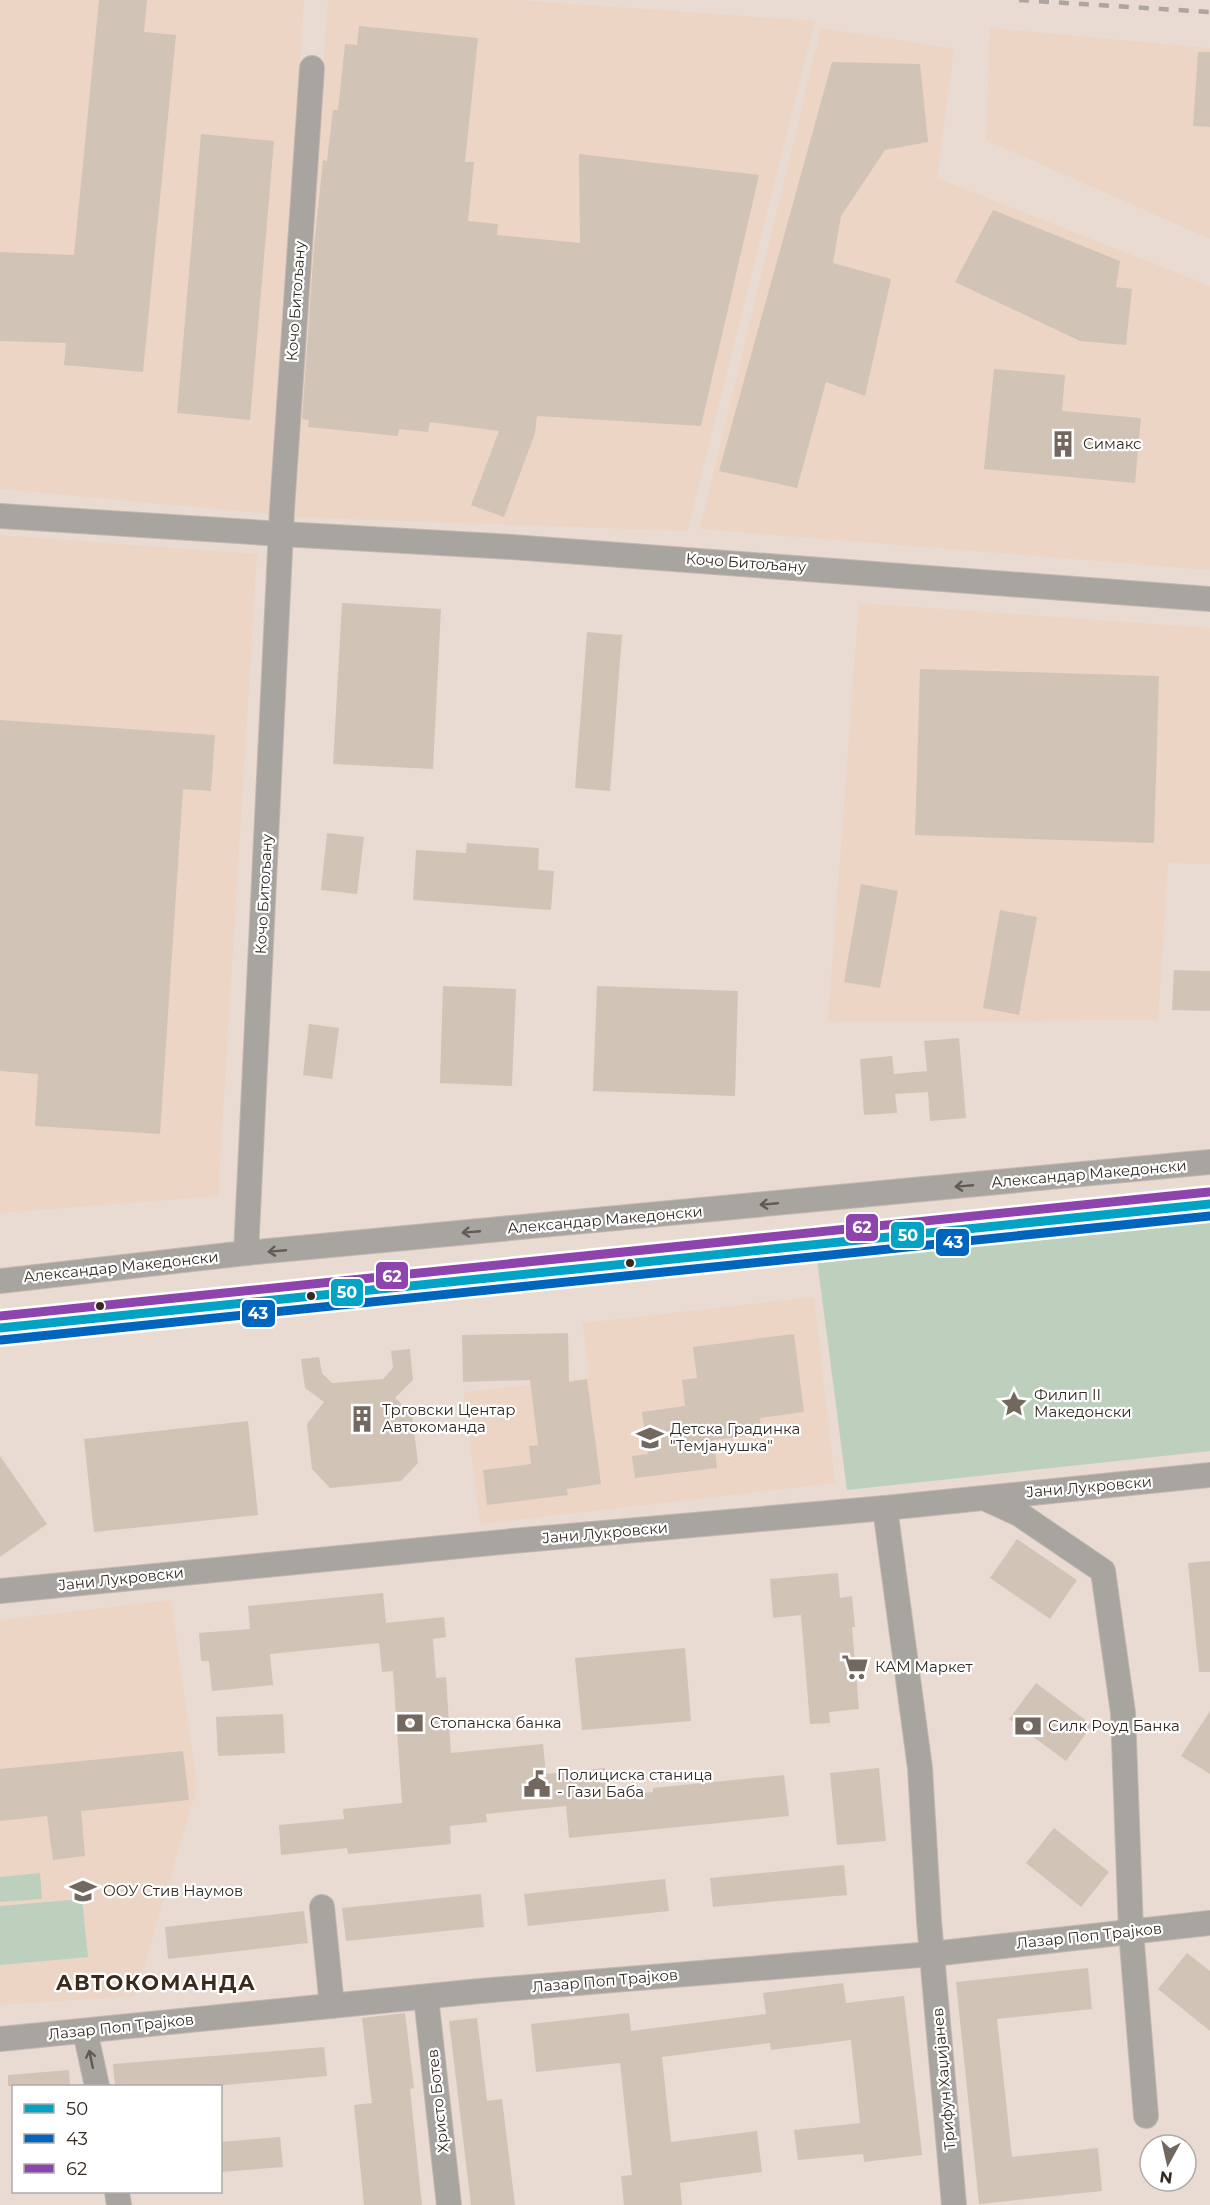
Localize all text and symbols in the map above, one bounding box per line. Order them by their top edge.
street label: Кочо Битољану [282,240,309,362]
building icon: Симакс [1048,429,1078,459]
place label: Симакс [1083,434,1142,453]
street label: Кочо Битољану [685,549,807,576]
street label: Кочо Битољану [251,833,276,955]
street label: Александар Македонски [990,1155,1187,1192]
one-way arrow [954,1181,974,1192]
one-way arrow [760,1199,780,1210]
street label: Александар Македонски [506,1201,703,1238]
line badge: 62 [845,1213,879,1242]
text: 62 [852,1218,872,1237]
line badge: 50 [890,1221,925,1249]
text: 50 [898,1226,918,1245]
one-way arrow [461,1227,481,1238]
line badge: 43 [935,1228,970,1257]
text: 43 [943,1233,963,1252]
one-way arrow [267,1246,287,1257]
street label: Александар Македонски [22,1247,219,1286]
unlabelled marker [624,1257,636,1269]
line badge: 62 [375,1261,409,1290]
text: 62 [382,1267,402,1286]
line badge: 50 [330,1278,364,1307]
text: 50 [337,1283,357,1302]
unlabelled marker [305,1290,317,1302]
line badge: 43 [241,1299,276,1328]
unlabelled marker [94,1300,106,1312]
text: 43 [248,1304,268,1323]
place label: Филип II Македонски [1034,1385,1132,1421]
place icon: Филип II Македонски [999,1389,1029,1419]
place label: Трговски Центар Автокоманда [382,1400,515,1436]
building icon: Трговски Центар Автокоманда [347,1404,377,1434]
place label: Детска Градинка "Темјанушка" [670,1419,800,1455]
school or university icon: Детска Градинка "Темјанушка" [635,1423,665,1453]
street label: Јани Лукровски [1025,1472,1153,1501]
street label: Јани Лукровски [541,1518,669,1547]
street label: Јани Лукровски [57,1562,185,1595]
supermarket icon: КАМ Маркет [840,1652,870,1682]
place label: КАМ Маркет [875,1657,973,1676]
bank icon: Стопанска банка [395,1708,425,1738]
bank icon: Силк Роуд Банка [1013,1711,1043,1741]
place label: Стопанска банка [430,1713,561,1732]
place label: Силк Роуд Банка [1048,1716,1180,1735]
place label: Полициска станица - Гази Баба [557,1765,713,1801]
public building icon: Полициска станица - Гази Баба [522,1769,552,1799]
school or university icon: ООУ Стив Наумов [68,1876,98,1906]
place label: ООУ Стив Наумов [103,1881,243,1900]
street label: Лазар Поп Трајков [1015,1918,1163,1953]
street label: Лазар Поп Трајков [531,1965,679,1996]
district label: АВТОКОМАНДА [56,1970,256,1995]
street label: Трифун Хаџијанев [928,2007,959,2151]
street label: Лазар Поп Трајков [47,2009,195,2044]
street label: Христо Ботев [423,2048,452,2154]
one-way arrow [85,2049,96,2069]
legend [12,2085,222,2193]
text: 50 [66,2098,88,2120]
text: 43 [66,2128,88,2150]
north arrow [1138,2133,1198,2193]
text: 62 [66,2158,87,2180]
text: N [1158,2167,1174,2188]

